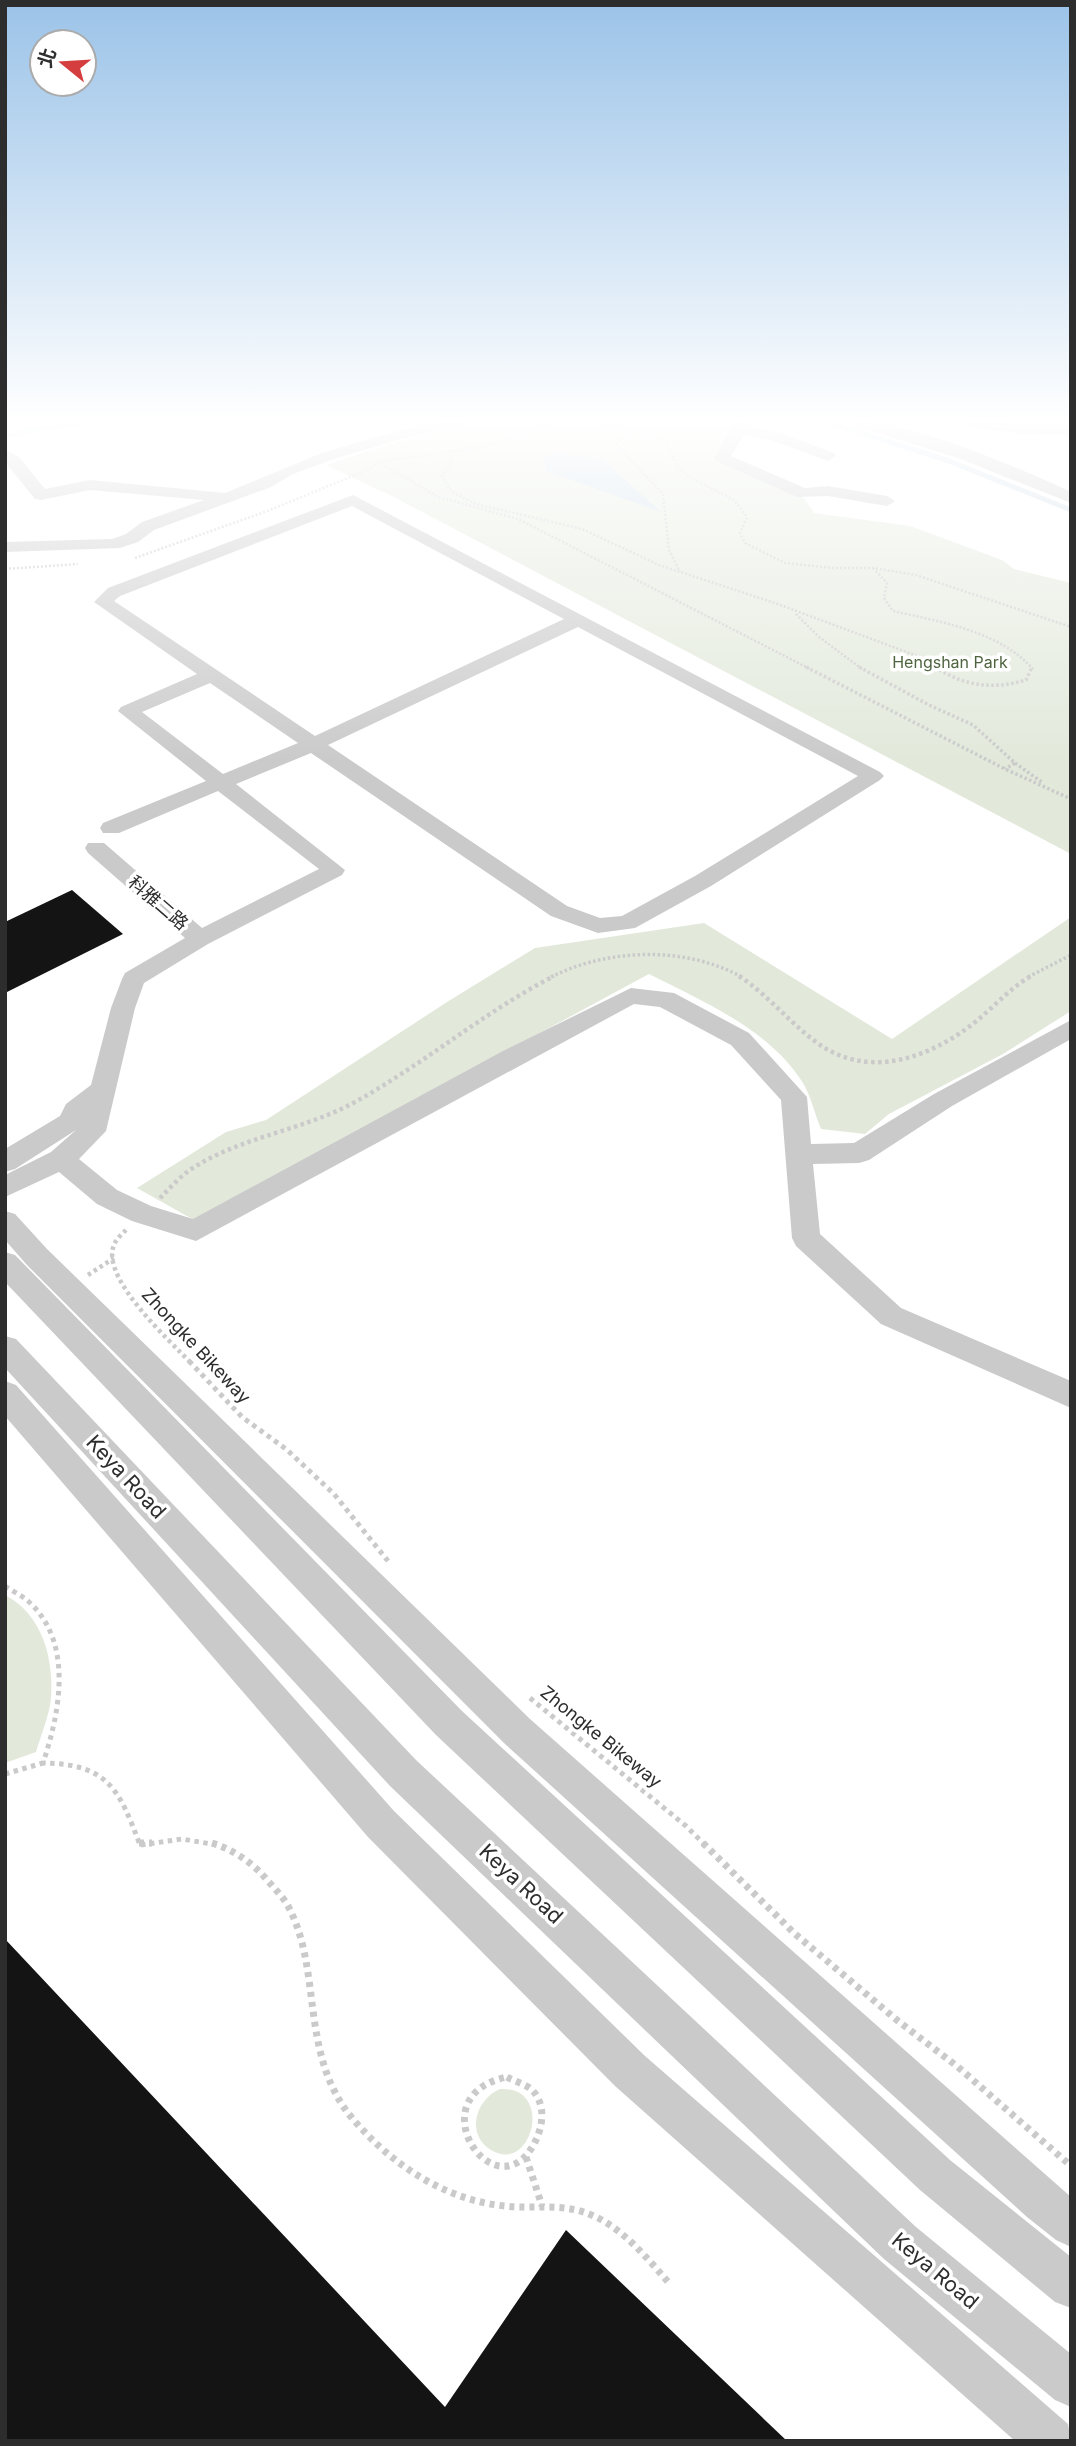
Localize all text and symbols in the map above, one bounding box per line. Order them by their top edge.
north arrow [28,28,98,98]
text: 北 [33,45,61,70]
park label: Hengshan Park [892,652,1008,672]
street label: 科雅二路 [124,871,192,934]
street label: Zhongke Bikeway [138,1284,255,1408]
street label: Keya Road [81,1430,171,1524]
street label: Zhongke Bikeway [536,1681,666,1792]
street label: Keya Road [474,1839,568,1929]
street label: Keya Road [887,2227,984,2314]

